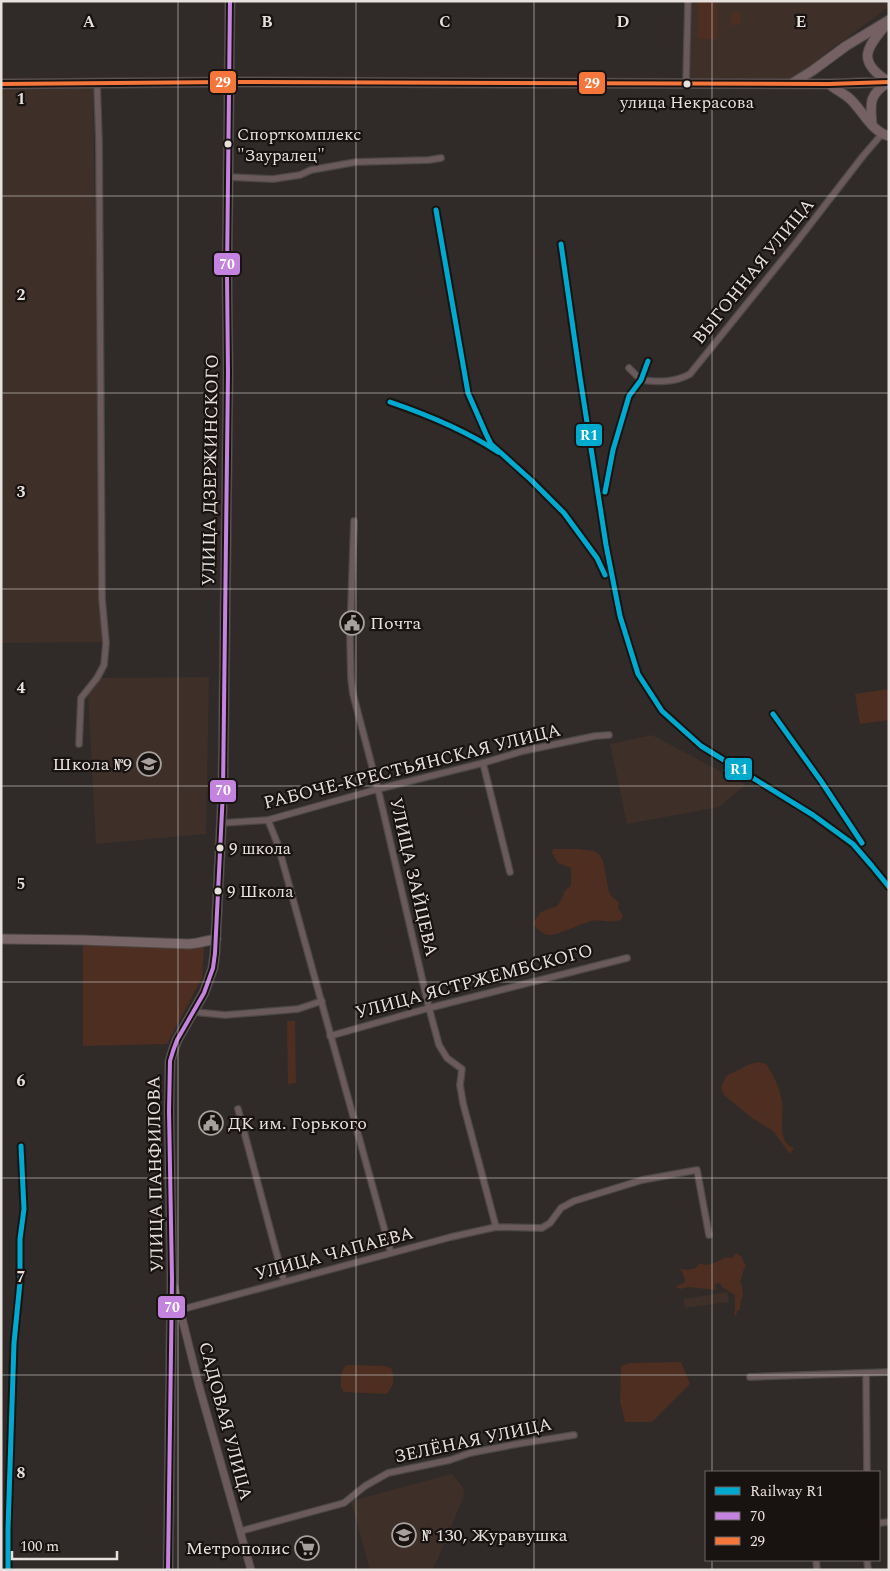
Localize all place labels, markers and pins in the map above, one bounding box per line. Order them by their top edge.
marker: улица Некрасова [682,79,692,89]
place label: улица Некрасова [619,90,755,116]
place label: Спорткомплекс "Зауралец" [237,122,361,169]
marker: Спорткомплекс "Зауралец" [223,139,233,149]
public building icon: Почта [339,610,365,636]
place label: Почта [370,610,421,637]
place label: Школа №9 [53,751,132,778]
school or university icon: Школа №9 [136,751,162,777]
place label: 9 школа [229,836,292,862]
marker: 9 школа [215,843,225,853]
place label: 9 Школа [227,879,294,905]
marker: 9 Школа [213,886,223,896]
public building icon: ДК им. Горького [198,1110,224,1136]
place label: ДК им. Горького [228,1110,367,1137]
school or university icon: № 130, Журавушка [391,1522,417,1548]
place label: № 130, Журавушка [422,1522,568,1549]
place label: Метрополис [186,1535,290,1562]
supermarket icon: Метрополис [294,1535,320,1561]

